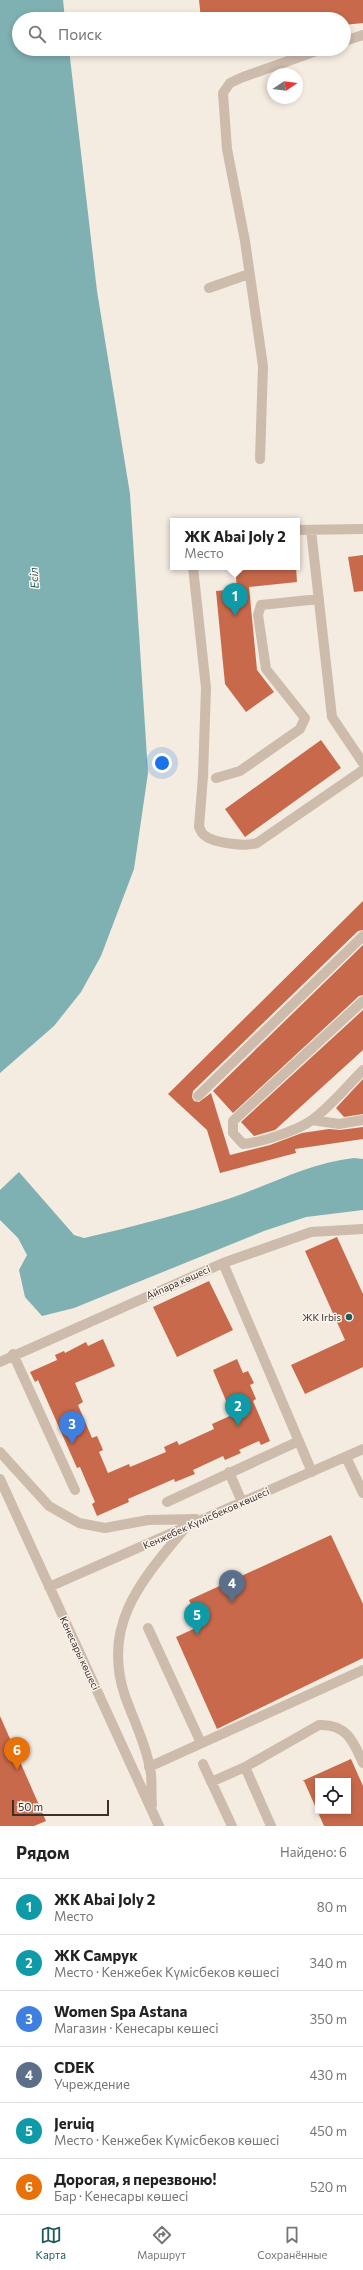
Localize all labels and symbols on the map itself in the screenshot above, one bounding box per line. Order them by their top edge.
north arrow [267,68,303,104]
water label: Есіл [26,566,41,589]
pin: 1 [222,583,248,616]
your location [152,753,172,773]
street label: Айпара көшесі [144,1263,212,1301]
place label: ЖК Irbis [302,1311,341,1323]
marker: ЖК Irbis [344,1312,354,1322]
pin: 2 [225,1393,251,1426]
pin: 3 [59,1411,85,1444]
street label: Кенжебек Күмісбеков көшесі [141,1485,271,1551]
pin: 4 [219,1570,245,1603]
pin: 5 [184,1602,210,1635]
street label: Кенесары көшесі [58,1614,102,1692]
pin: 6 [4,1737,30,1770]
scale bar [12,1798,109,1817]

